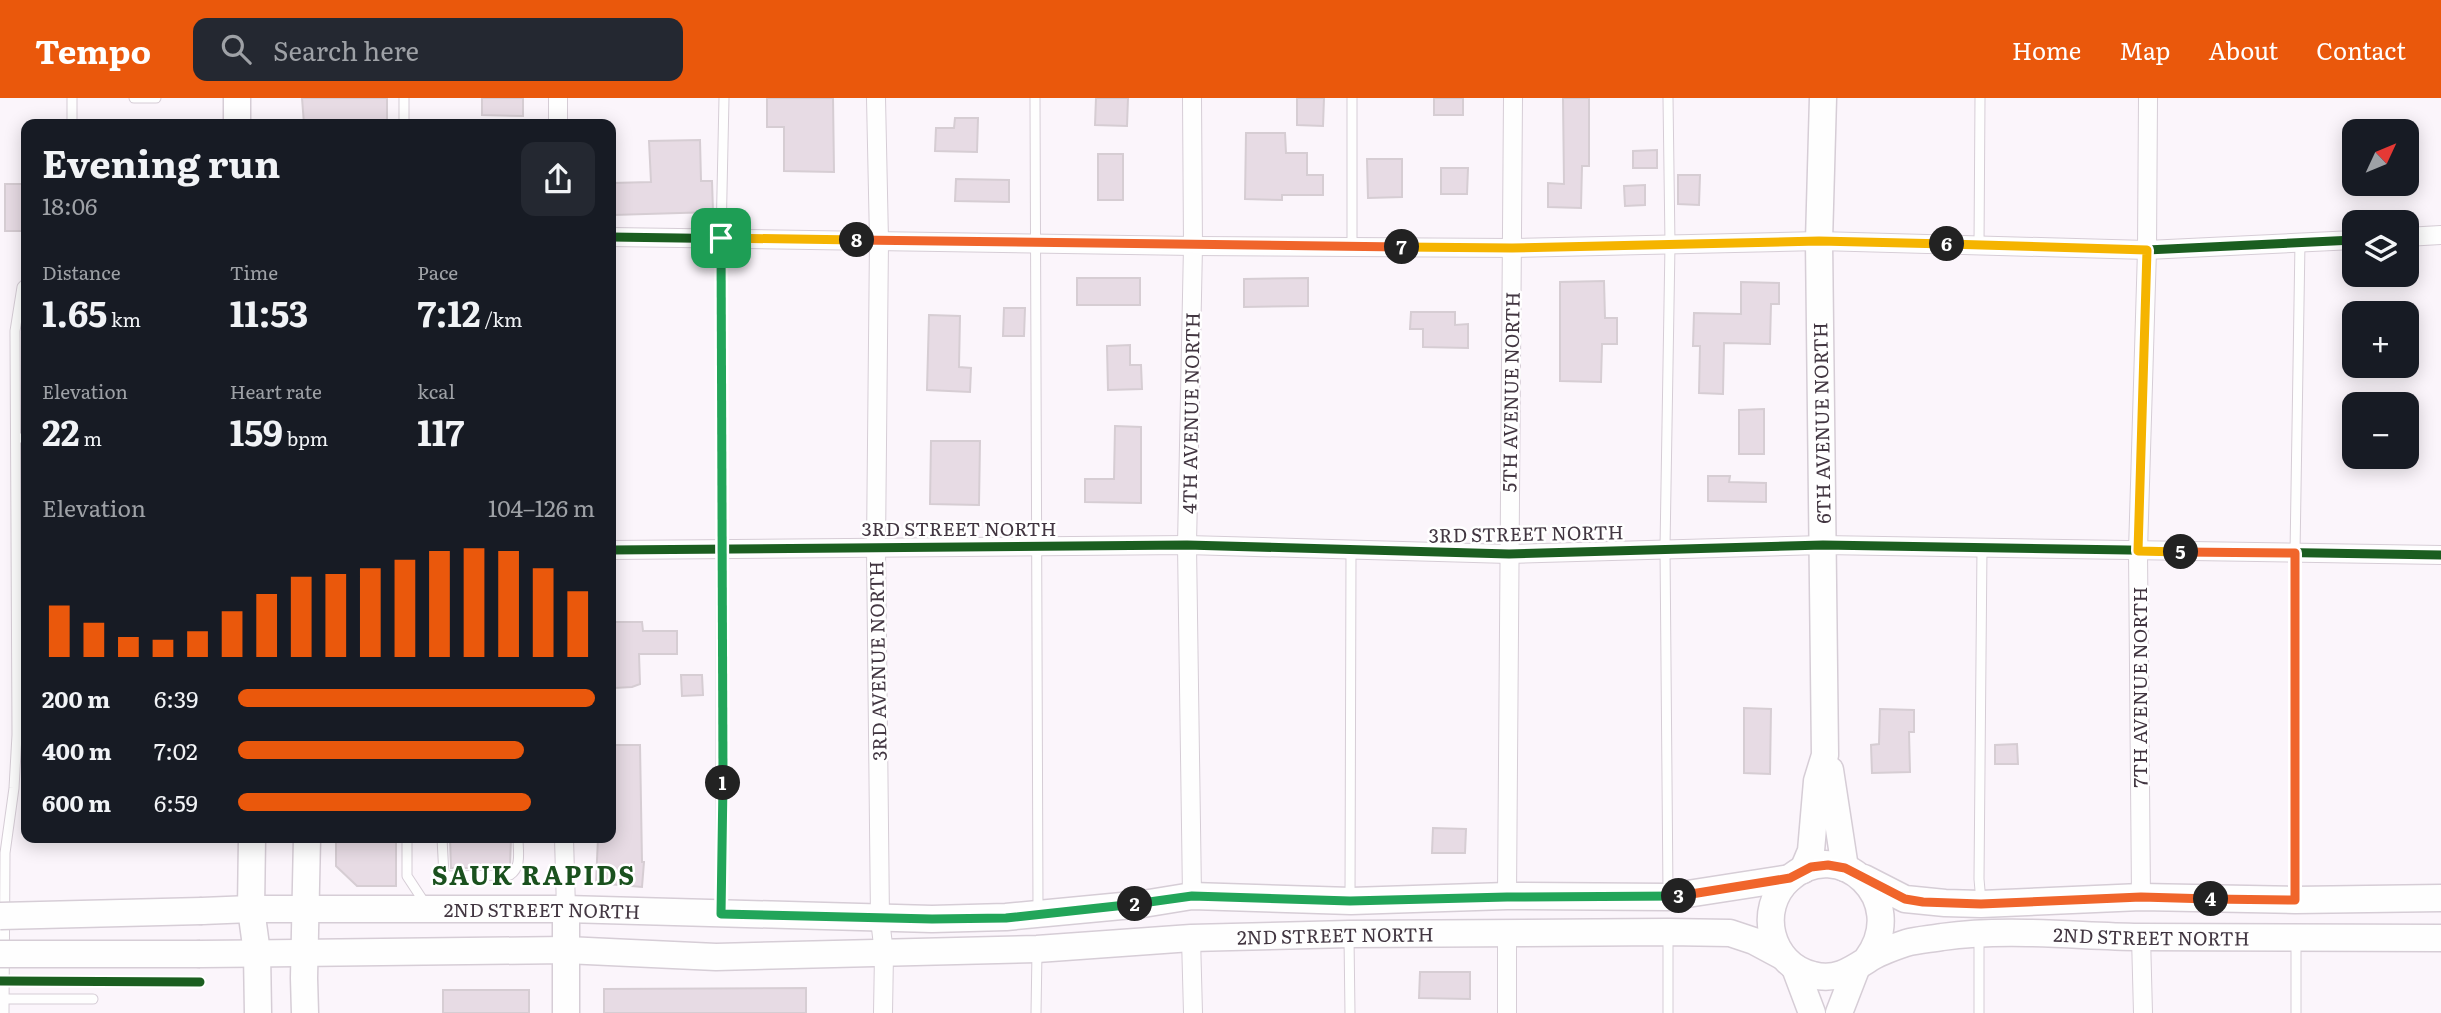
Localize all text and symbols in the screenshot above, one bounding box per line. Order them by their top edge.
search box [193,18,683,81]
text: Tempo [35,25,151,74]
icon: search [217,30,255,68]
text: Search here [273,30,419,69]
text: Home [2012,32,2081,67]
text: Map [2119,32,2170,67]
text: About [2208,32,2278,67]
text: Contact [2316,32,2406,67]
north arrow [2342,119,2418,196]
map controls [2342,119,2419,469]
text: Evening run [42,133,280,190]
button: share [521,142,595,216]
text: 18:06 [42,188,97,222]
pin [691,208,751,268]
button: layers [2342,210,2419,287]
icon: arrive [702,219,740,257]
pin: 8 [840,222,874,258]
text: 8 [851,225,862,253]
pin: 6 [1930,226,1965,262]
text: 6 [1941,229,1952,257]
pin: 7 [1384,230,1420,264]
text: 7 [1396,232,1407,260]
text: Distance [42,258,121,286]
text: Time [230,258,278,286]
text: Pace [417,258,458,286]
text: 1.65 [42,286,107,338]
text: 11:53 [230,286,308,338]
text: 7:12 [417,286,481,338]
street label: 5TH AVENUE NORTH [1494,291,1526,493]
button: + [2342,301,2419,378]
text: km [107,305,141,333]
text: /km [481,305,522,333]
street label: 4TH AVENUE NORTH [1174,312,1206,514]
street label: 6TH AVENUE NORTH [1805,322,1837,524]
text: Elevation [42,377,128,405]
text: Heart rate [230,377,322,405]
text: kcal [417,377,455,405]
button: − [2342,392,2419,469]
text: 22 [42,405,80,457]
text: 159 [230,405,283,457]
text: 117 [417,405,464,457]
text: m [80,424,102,452]
text: bpm [283,424,328,452]
text: Elevation [42,490,146,524]
text: 104–126 m [488,490,595,524]
street label: 3RD STREET NORTH [862,514,1056,542]
street label: 3RD STREET NORTH [1428,517,1624,549]
pin: 5 [2164,534,2198,570]
text: 5 [2175,537,2186,565]
street label: 3RD AVENUE NORTH [861,561,893,761]
street label: 7TH AVENUE NORTH [2125,587,2153,787]
text: 200 m [42,681,110,715]
text: 6:39 [154,681,198,715]
text: 400 m [42,733,112,767]
text: 7:02 [154,733,198,767]
pin: 1 [706,766,740,800]
text: 1 [719,768,726,796]
text: 600 m [42,785,111,819]
text: 6:59 [154,785,198,819]
district label: SAUK RAPIDS [432,854,636,893]
pin: 3 [1662,878,1696,914]
text: 3 [1673,881,1684,909]
pin: 4 [2194,882,2228,916]
text: 4 [2205,884,2216,912]
pin: 2 [1118,886,1152,922]
text: 2 [1129,889,1140,917]
street label: 2ND STREET NORTH [444,895,641,925]
street label: 2ND STREET NORTH [1237,919,1434,951]
street label: 2ND STREET NORTH [2053,920,2250,951]

